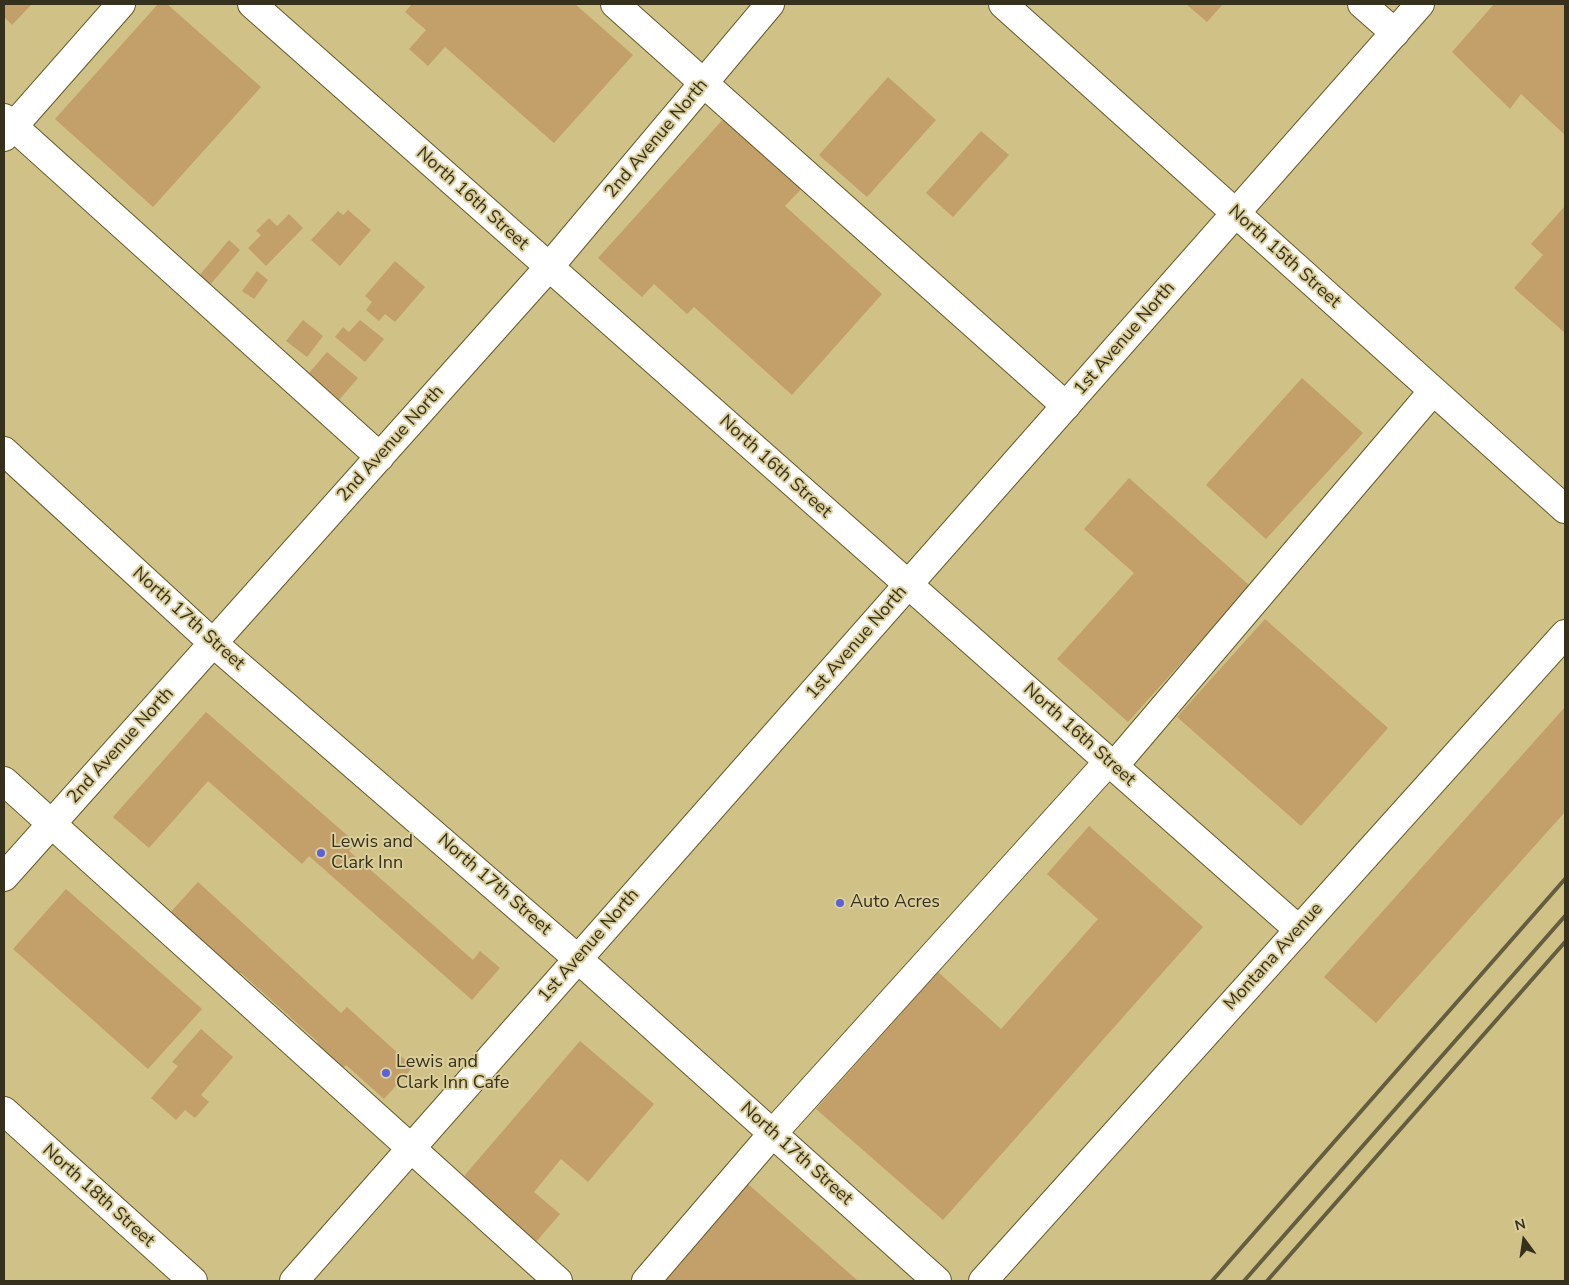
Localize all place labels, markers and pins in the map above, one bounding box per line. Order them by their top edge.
place label: Lewis and Clark Inn [331,832,413,874]
marker: Lewis and Clark Inn [315,847,327,859]
place label: Auto Acres [850,892,940,914]
marker: Auto Acres [834,897,846,909]
place label: Lewis and Clark Inn Cafe [396,1052,509,1094]
marker: Lewis and Clark Inn Cafe [380,1067,392,1079]

